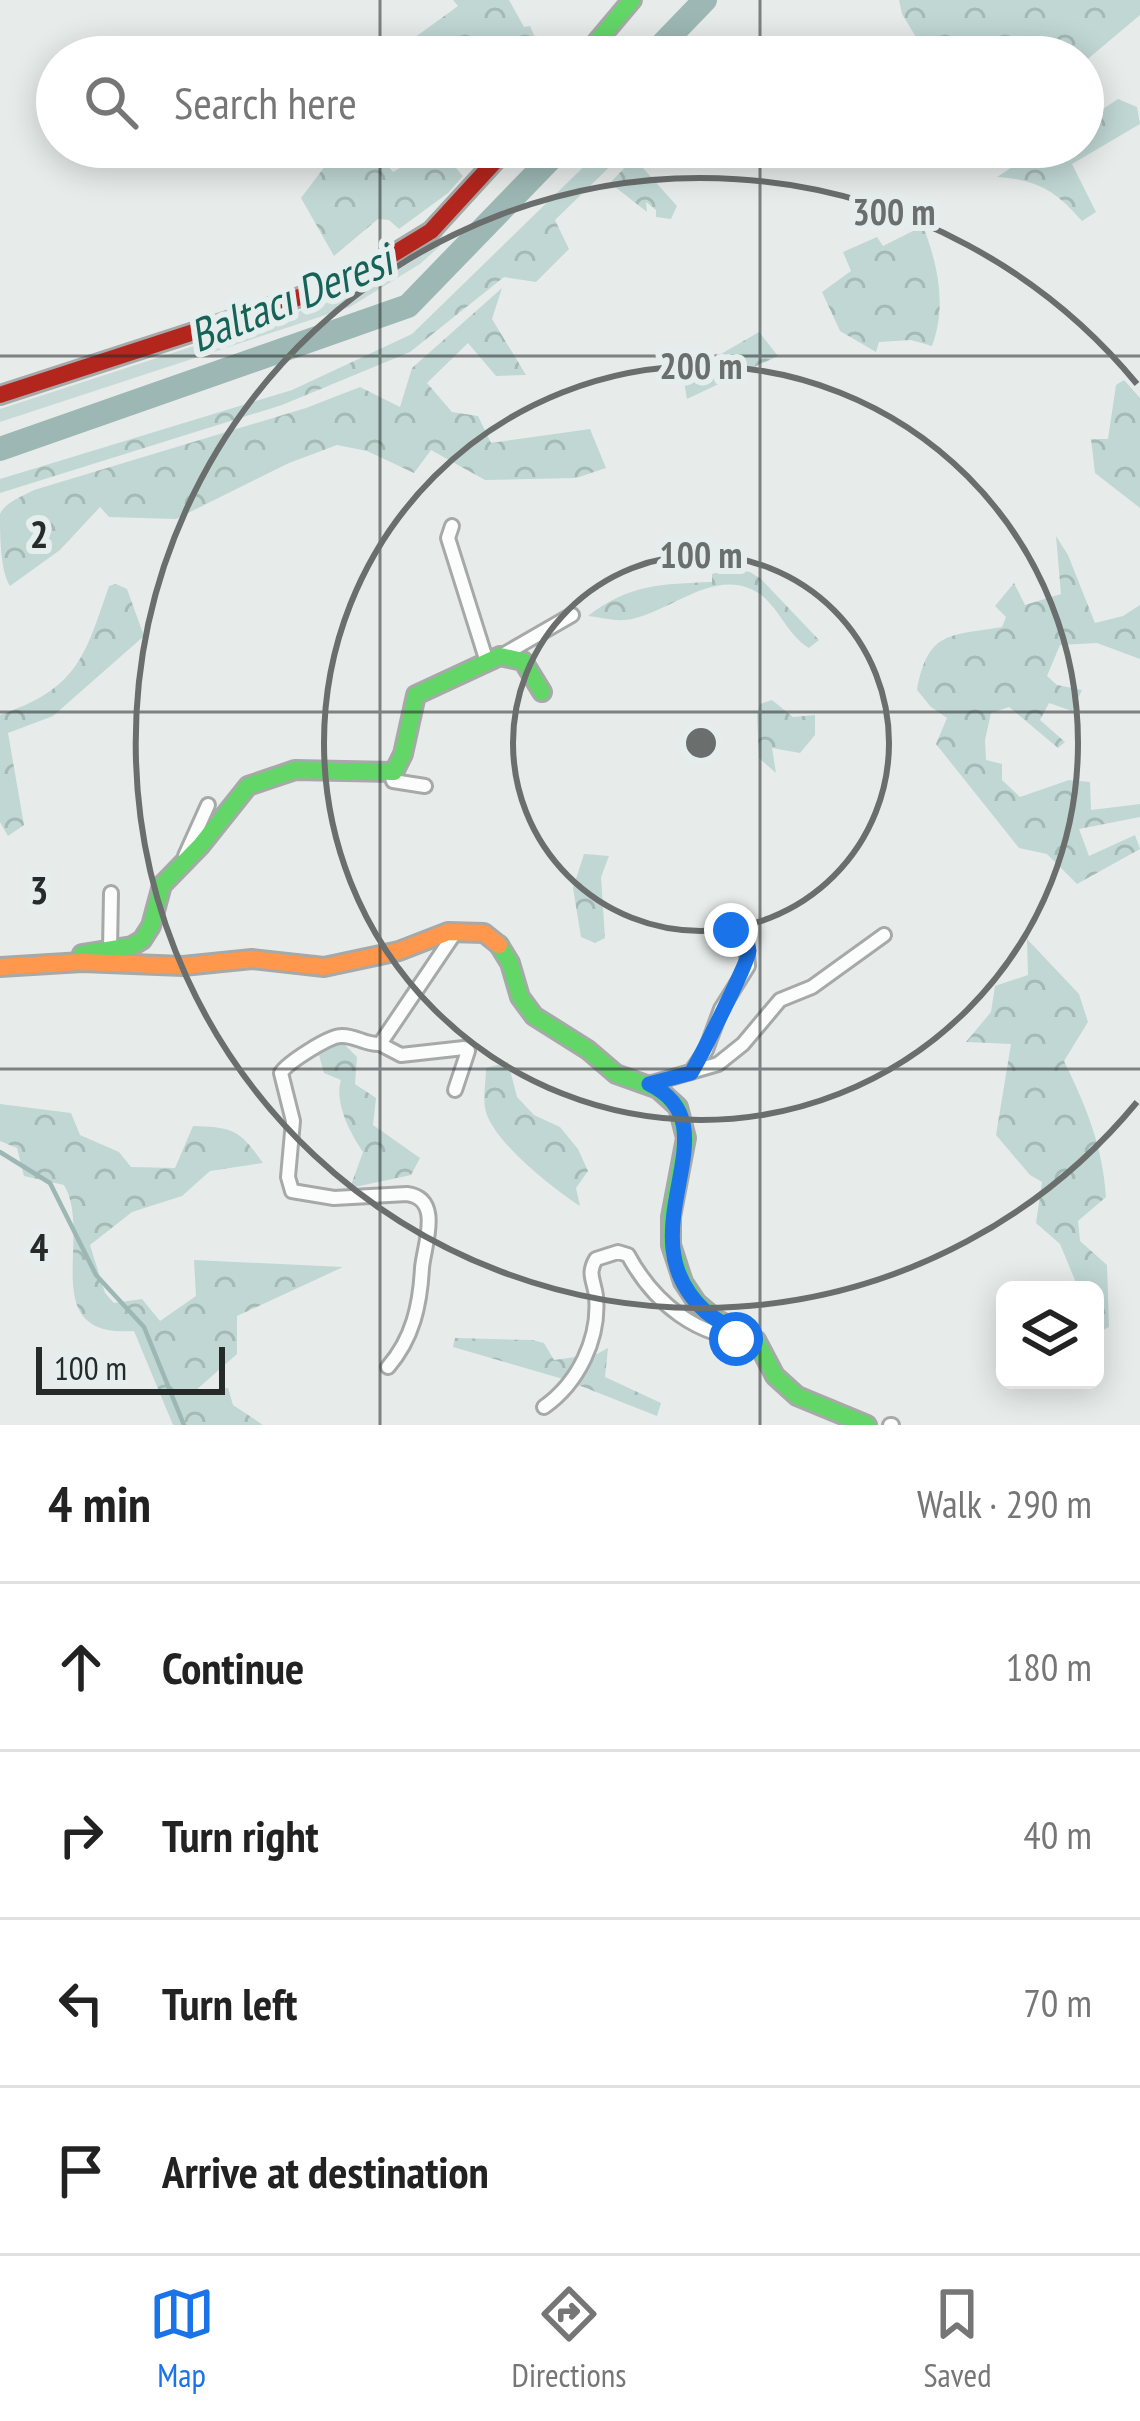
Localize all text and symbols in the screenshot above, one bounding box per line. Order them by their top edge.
search box [36,36,1104,168]
icon: search [78,69,144,135]
text: Search here [174,73,357,131]
text: 300 m [853,188,935,235]
water label: Baltacı Deresi [180,228,405,364]
text: 200 m [660,342,742,389]
text: 2 [30,508,48,559]
text: 100 m [660,531,742,578]
centre of rings [680,722,722,764]
text: 3 [30,864,48,915]
route end [704,903,758,957]
text: 4 [30,1221,49,1272]
map controls [996,1281,1104,1389]
button: layers [996,1281,1104,1389]
route start [709,1312,763,1366]
scale bar [36,1341,225,1394]
text: 100 m [54,1346,127,1389]
text: 4 min [48,1470,151,1536]
text: Walk · 290 m [917,1478,1092,1529]
icon: ahead [48,1634,114,1700]
text: Continue [162,1638,304,1696]
text: 180 m [1006,1641,1092,1692]
icon: right [48,1802,114,1868]
text: Turn right [162,1806,319,1864]
text: 40 m [1023,1809,1092,1860]
icon: left [48,1970,114,2036]
text: Turn left [162,1974,297,2032]
text: 70 m [1023,1977,1092,2028]
icon: arrive [48,2138,114,2204]
text: Arrive at destination [162,2142,489,2200]
tab: Map [149,2281,215,2396]
tab: Directions [512,2281,626,2396]
tab: Saved [923,2281,991,2396]

